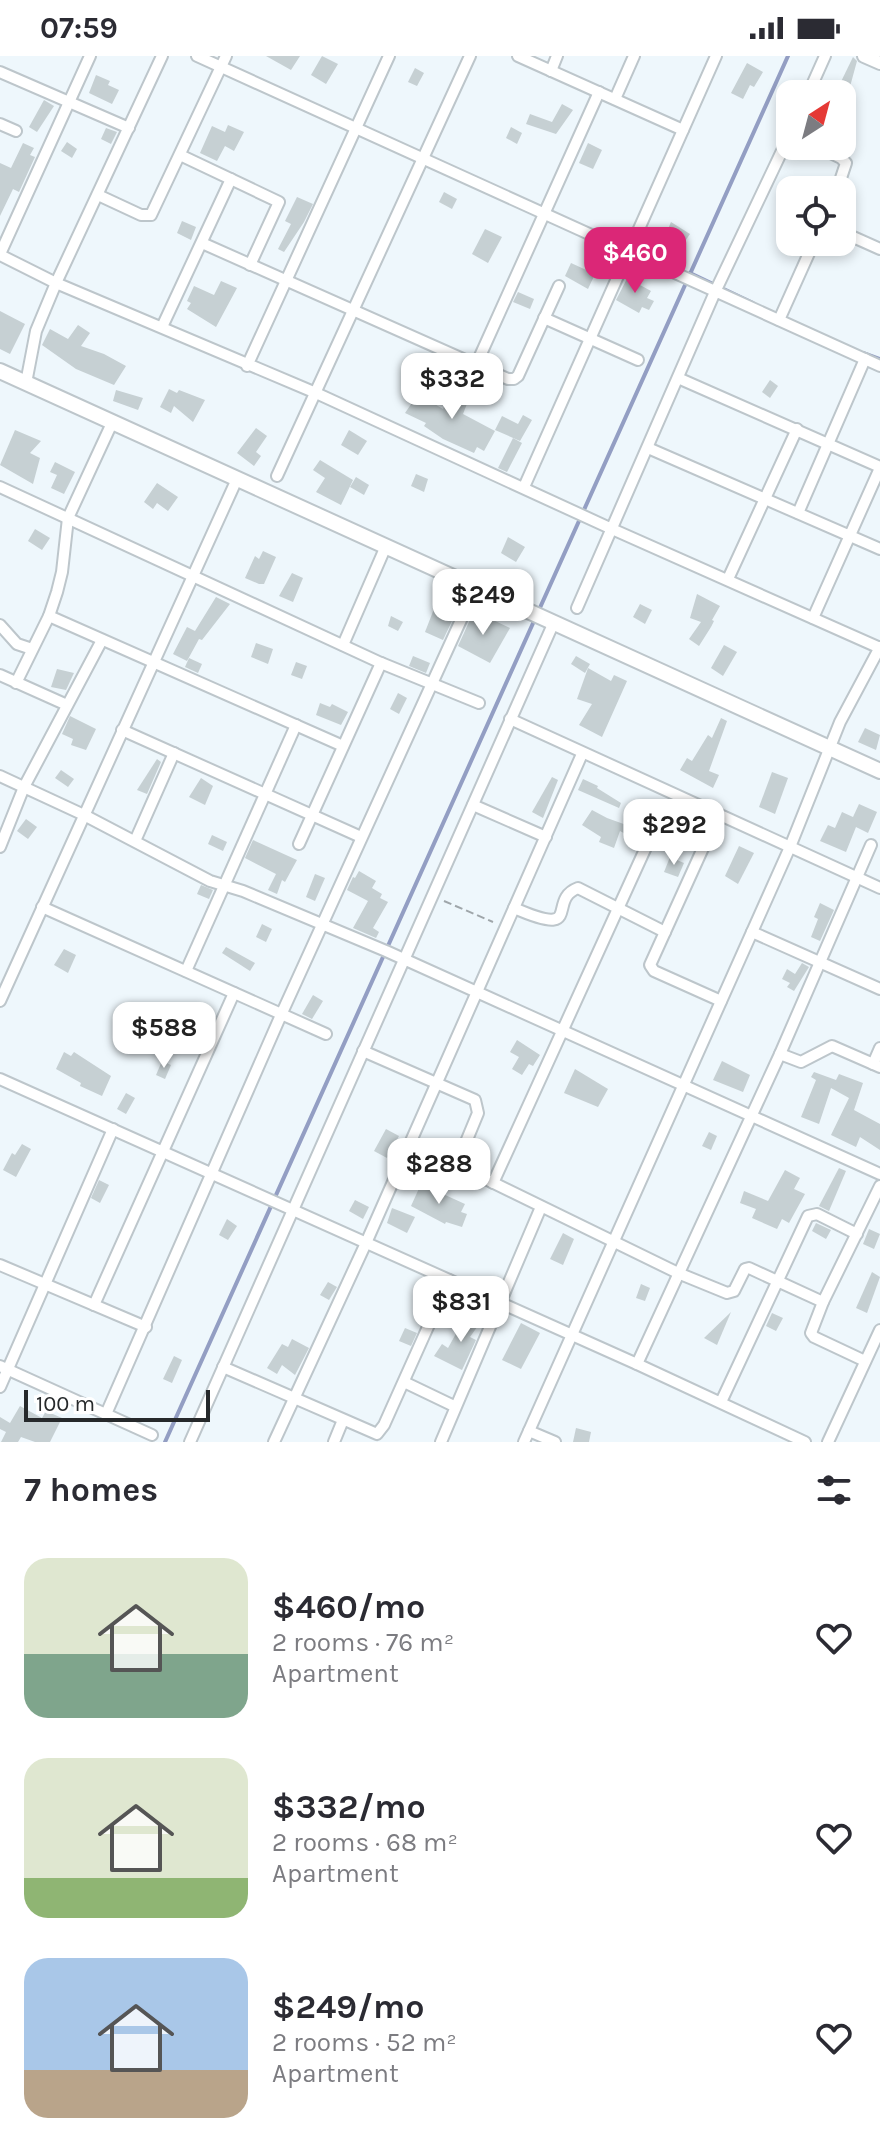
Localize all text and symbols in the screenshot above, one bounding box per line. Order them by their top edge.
text: 07:59 [40,10,118,46]
north arrow [776,80,856,160]
map controls [776,80,856,256]
button: locate [776,176,856,256]
pin: $460 [588,227,682,295]
text: $460 [602,237,668,268]
pin: $332 [405,353,499,421]
text: $332 [419,363,485,394]
pin: $249 [436,569,530,637]
text: $249 [451,579,515,610]
pin: $292 [627,799,721,867]
text: $292 [641,809,707,840]
pin: $588 [117,1002,211,1070]
text: $588 [131,1012,197,1043]
pin: $288 [392,1138,486,1206]
text: $288 [405,1148,473,1179]
pin: $831 [414,1276,508,1344]
text: $831 [431,1286,491,1317]
scale bar [24,1386,210,1422]
text: 100 m [36,1391,95,1417]
icon: filters [812,1468,856,1512]
text: 7 homes [24,1470,158,1510]
text: $460/mo [272,1587,425,1627]
icon: home [88,1590,184,1686]
icon: heart [812,1616,856,1660]
text: 2 rooms · 76 m² [272,1627,454,1658]
text: Apartment [272,1658,399,1689]
text: $332/mo [272,1787,426,1827]
icon: home [88,1790,184,1886]
icon: heart [812,1816,856,1860]
text: 2 rooms · 68 m² [272,1827,458,1858]
text: Apartment [272,1858,399,1889]
text: $249/mo [272,1987,425,2027]
icon: home [88,1990,184,2086]
icon: heart [812,2016,856,2060]
text: 2 rooms · 52 m² [272,2027,457,2058]
text: Apartment [272,2058,399,2089]

